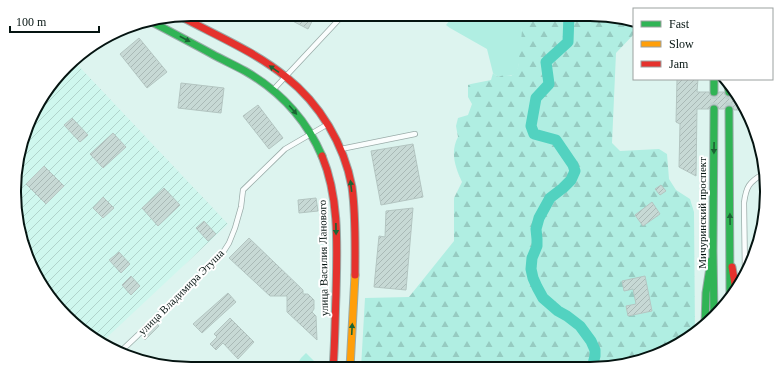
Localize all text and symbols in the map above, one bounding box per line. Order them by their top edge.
scale bar [10,8,99,34]
legend [633,8,773,80]
text: 100 m [16,15,47,29]
text: Fast [669,17,690,31]
one-way arrow [179,36,191,42]
text: Slow [669,37,694,51]
text: Jam [669,57,689,71]
one-way arrow [269,65,279,73]
one-way arrow [288,105,297,115]
one-way arrow [711,142,717,155]
street label: Мичуринский проспект [696,157,708,269]
one-way arrow [348,180,354,192]
street label: улица Василия Ланового [316,199,330,316]
one-way arrow [727,212,733,225]
one-way arrow [332,223,339,235]
street label: улица Владимира Этуша [136,247,226,337]
one-way arrow [349,323,356,335]

